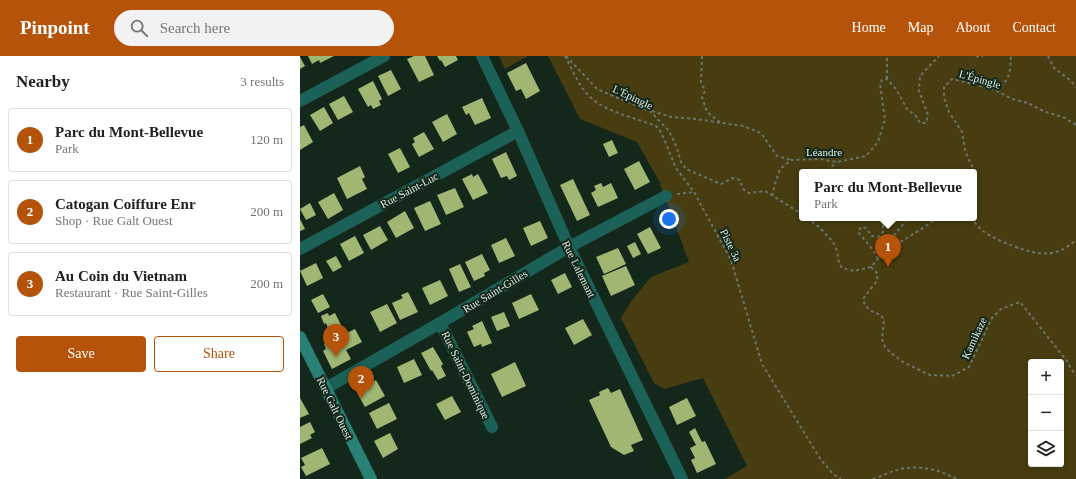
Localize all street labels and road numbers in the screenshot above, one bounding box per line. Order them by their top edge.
street label: L'Épingle [958,67,1002,91]
street label: L'Épingle [611,82,655,112]
street label: Léandre [806,146,842,158]
street label: Rue Saint-Luc [378,170,440,210]
street label: Piste 3a [718,227,744,263]
street label: Rue Lalemant [560,239,598,299]
street label: Rue Saint-Gilles [461,267,529,315]
street label: Kamikaze [959,315,989,361]
street label: Rue Saint-Dominique [440,329,493,421]
street label: Rue Galt Ouest [315,375,355,441]

